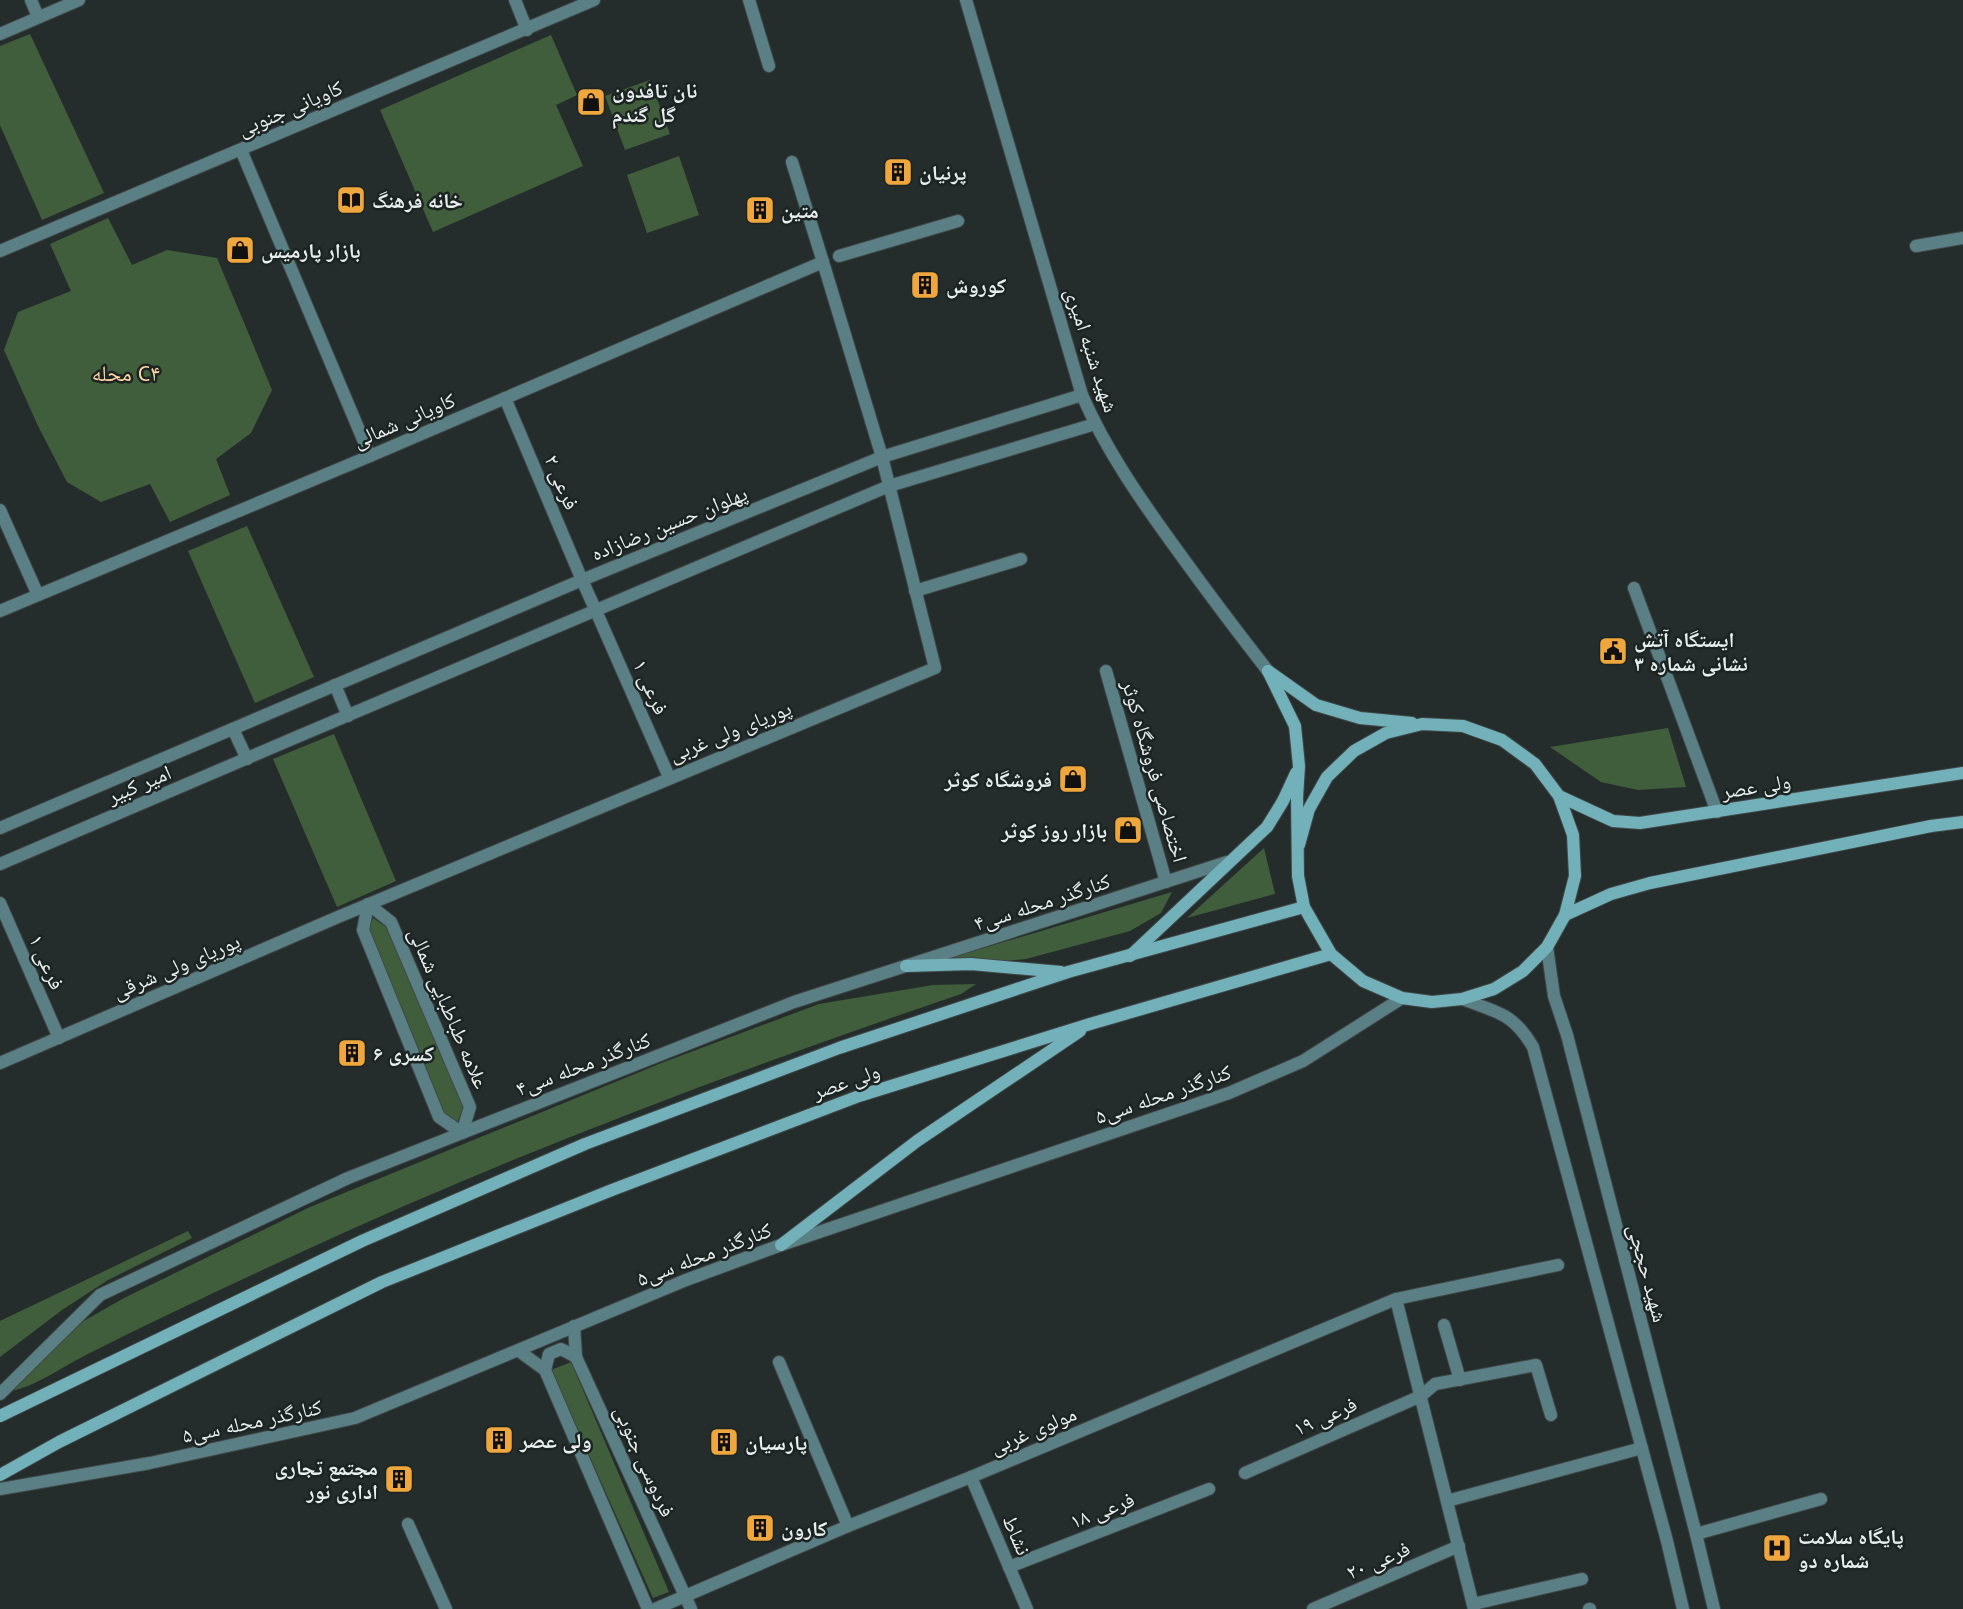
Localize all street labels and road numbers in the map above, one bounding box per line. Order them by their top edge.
street label: کاویانی جنوبی [233,74,347,142]
street label: شهید شنبه امیری [1059,284,1125,416]
street label: کاویانی شمالی [349,386,460,454]
street label: فرعی ۲ [538,450,586,514]
street label: پهلوان حسین رضازاده [587,479,751,567]
street label: فرعی ۱ [627,655,675,719]
street label: اختصاصی فروشگاه کوثر [1116,676,1194,865]
street label: پوریای ولی غربی [665,694,795,768]
street label: امیر کبیر [102,758,175,810]
street label: ولی عصر [1718,767,1793,805]
street label: کنارگذر محله سی۴ [970,867,1114,937]
street label: علامه طباطبایی شمالی [403,923,495,1093]
street label: پوریای ولی شرقی [108,927,244,1005]
street label: فرعی ۱ [23,930,71,994]
street label: کنارگذر محله سی۴ [512,1026,654,1102]
street label: ولی عصر [808,1057,883,1105]
street label: کنارگذر محله سی۵ [1091,1058,1235,1130]
street label: کنارگذر محله سی۵ [633,1216,775,1292]
street label: شهید حججی [1622,1221,1674,1325]
street label: فرعی ۱۹ [1289,1390,1361,1442]
street label: کنارگذر محله سی۵ [180,1393,325,1449]
street label: مولوی غربی [986,1400,1080,1460]
street label: فردوسی جنوبی [608,1401,682,1521]
street label: فرعی ۱۸ [1066,1485,1138,1535]
street label: نشاط [997,1511,1037,1559]
street label: فرعی ۲۰ [1342,1535,1414,1585]

